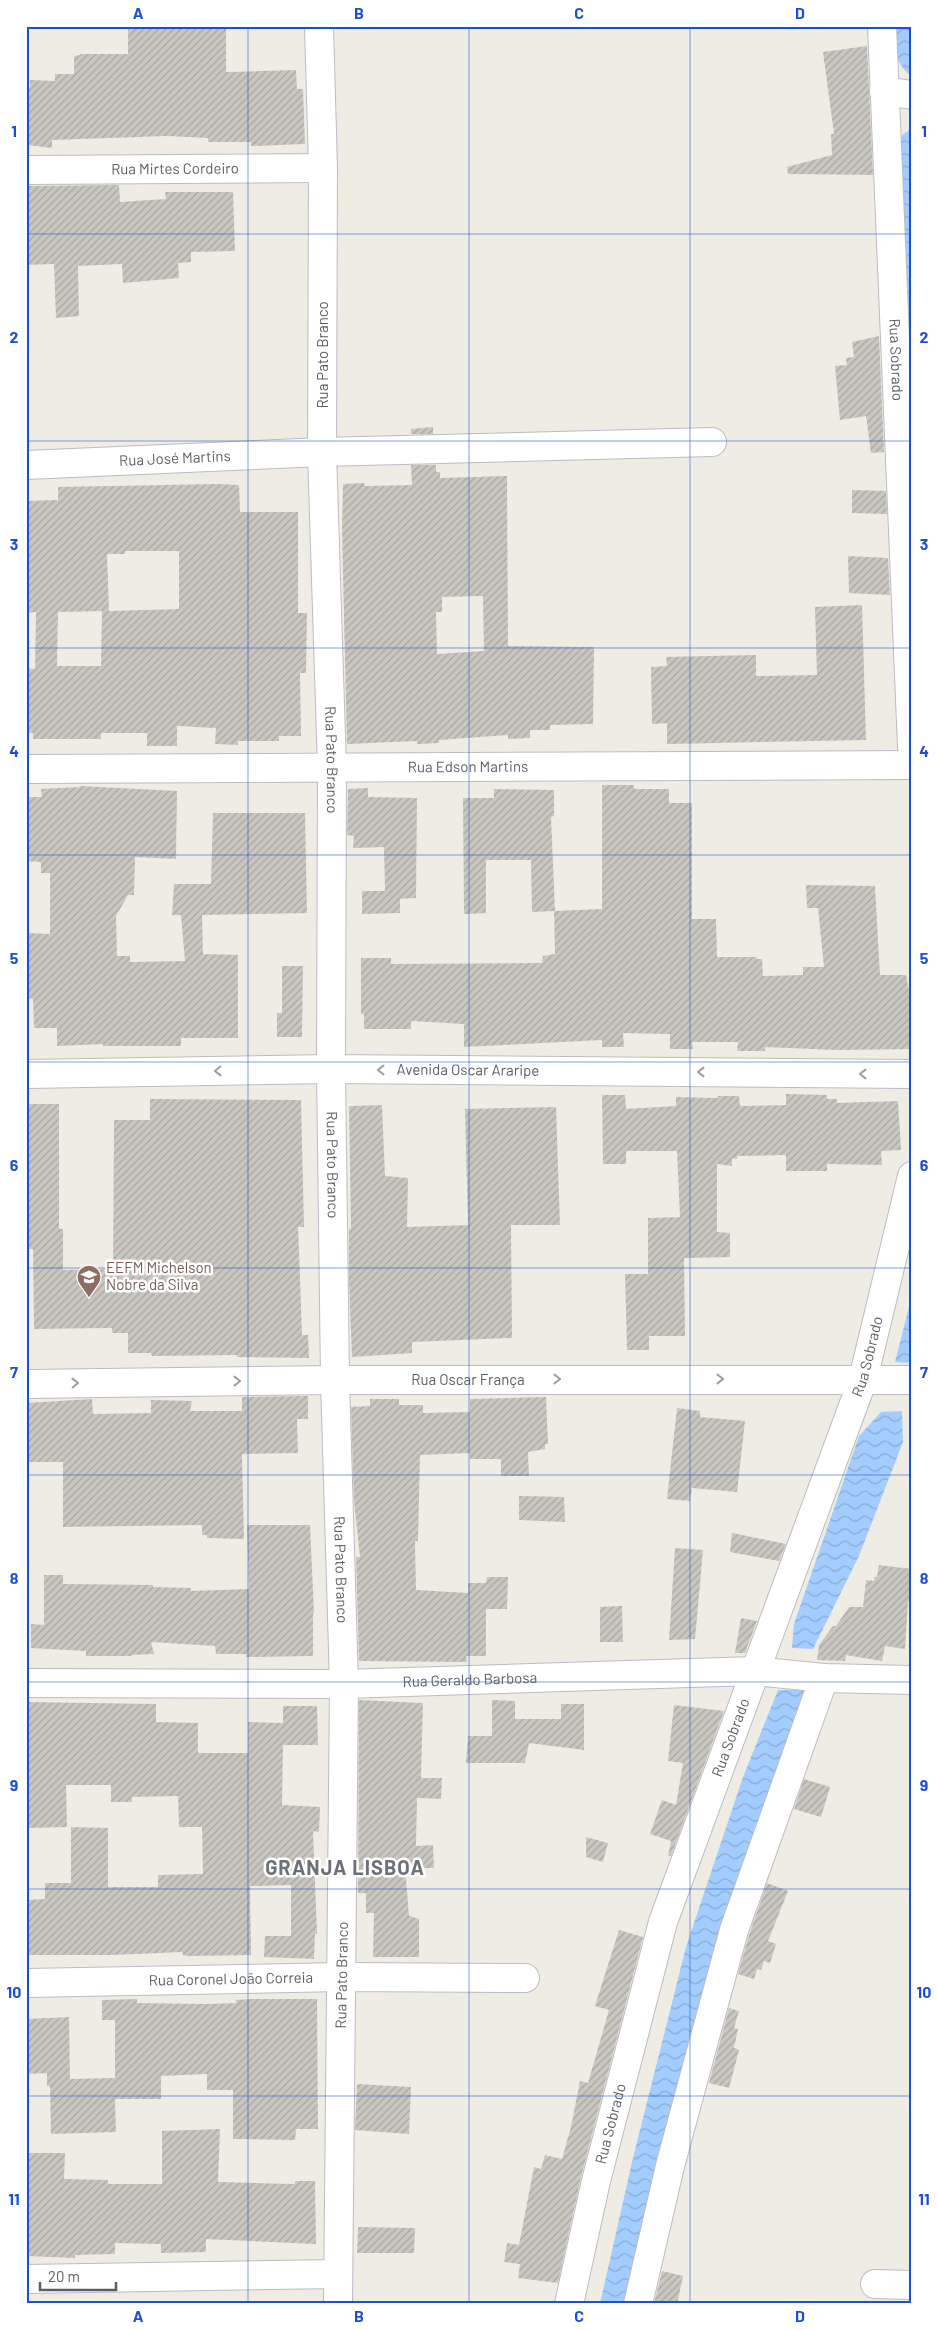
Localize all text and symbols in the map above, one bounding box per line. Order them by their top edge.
text: A [133,3,144,22]
text: B [354,3,364,22]
text: C [574,3,584,22]
text: D [795,3,805,22]
text: 1 [11,121,17,140]
text: 1 [921,121,927,140]
street label: Rua Mirtes Cordeiro [111,159,239,177]
street label: Rua Pato Branco [313,301,331,409]
street label: Rua Sobrado [886,318,908,401]
text: 2 [10,327,19,346]
text: 2 [920,327,929,346]
street label: Rua José Martins [119,446,231,469]
text: 3 [10,534,18,553]
text: 3 [920,534,928,553]
street label: Rua Pato Branco [322,706,342,813]
text: 4 [9,741,19,760]
text: 4 [919,741,929,760]
street label: Rua Edson Martins [408,757,528,775]
text: 5 [10,948,19,967]
text: 5 [920,948,929,967]
street label: Avenida Oscar Araripe [397,1060,539,1079]
one-way arrow [376,1065,384,1075]
one-way arrow [214,1066,222,1076]
one-way arrow [696,1067,704,1077]
one-way arrow [859,1069,866,1079]
street label: Rua Pato Branco [324,1111,343,1219]
text: 6 [10,1155,19,1174]
text: 6 [920,1155,929,1174]
place label: EEFM Michelson Nobre da Silva [106,1258,212,1293]
school or university icon: EEFM Michelson Nobre da Silva [76,1264,102,1298]
street label: Rua Sobrado [847,1314,886,1399]
text: 7 [10,1362,18,1381]
text: 7 [920,1362,928,1381]
street label: Rua Oscar França [411,1370,525,1388]
one-way arrow [554,1374,562,1384]
one-way arrow [716,1374,724,1384]
one-way arrow [234,1376,242,1386]
one-way arrow [72,1378,79,1388]
street label: Rua Pato Branco [331,1516,352,1624]
text: 8 [10,1568,19,1587]
text: 8 [920,1568,929,1587]
street label: Rua Geraldo Barbosa [402,1668,538,1690]
street label: Rua Sobrado [707,1695,753,1779]
text: 9 [10,1775,18,1794]
text: 9 [920,1775,928,1794]
district label: GRANJA LISBOA [265,1855,425,1879]
street label: Rua Pato Branco [331,1921,351,2029]
street label: Rua Coronel João Correia [149,1968,313,1989]
text: 10 [7,1982,21,2001]
text: 10 [917,1982,931,2001]
street label: Rua Sobrado [591,2081,629,2166]
text: 11 [8,2189,20,2208]
text: 11 [918,2189,930,2208]
scale bar [40,2260,116,2292]
text: 20 m [48,2267,80,2285]
text: A [133,2306,144,2325]
text: B [354,2306,364,2325]
text: C [574,2306,584,2325]
text: D [795,2306,805,2325]

